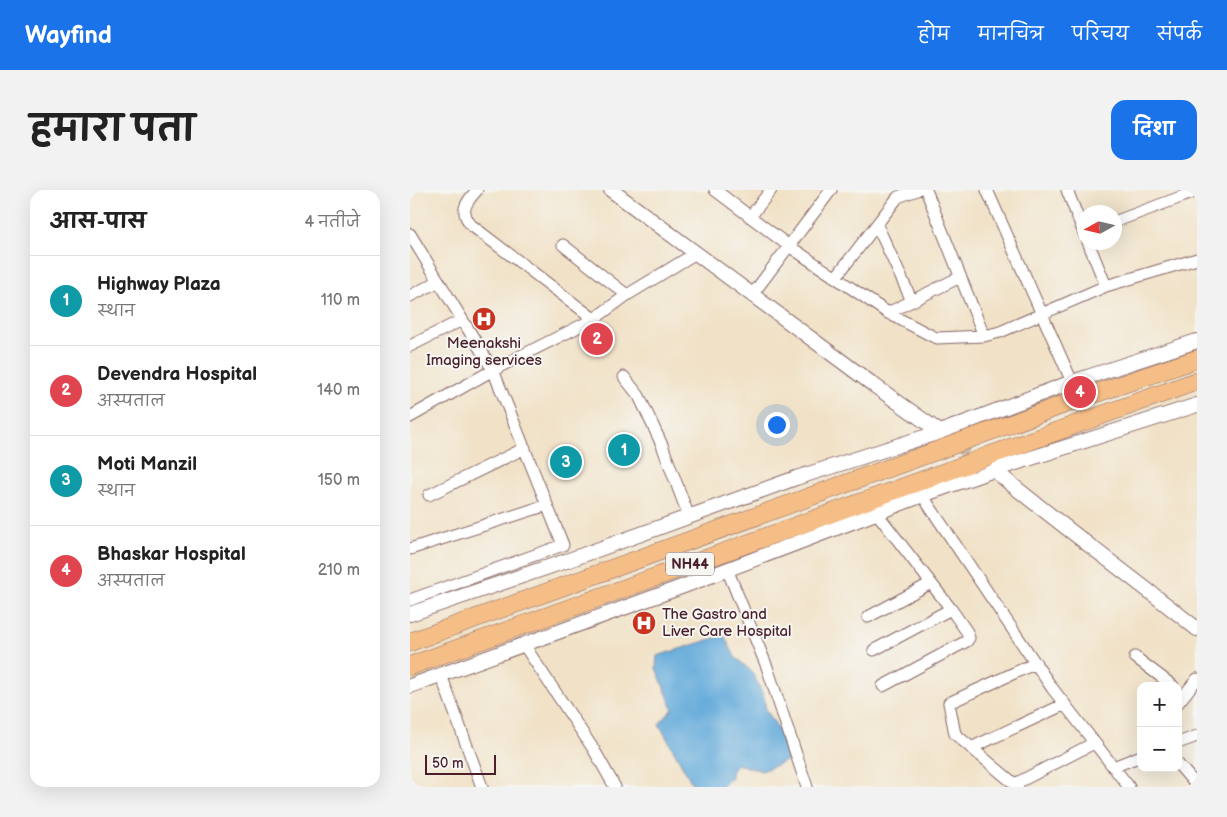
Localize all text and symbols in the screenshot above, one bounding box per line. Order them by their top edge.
text: Wayfind [25,21,112,50]
text: होम [918,24,950,45]
text: मानचित्र [978,24,1044,45]
text: परिचय [1072,24,1129,45]
text: संपर्क [1157,24,1202,45]
button: दिशा [1111,100,1197,160]
text: हमारा पता [30,108,195,151]
north arrow [1077,205,1122,250]
text: आस-पास [50,209,146,234]
text: 4 नतीजे [304,213,360,232]
text: Highway Plaza [97,273,221,296]
text: 1 [63,291,69,310]
text: 110 m [321,291,360,310]
text: स्थान [97,302,135,321]
hospital icon: Meenakshi Imaging services [471,306,497,332]
pin: 2 [581,320,613,358]
place label: Meenakshi Imaging services [426,334,542,370]
text: Devendra Hospital [97,363,257,386]
pin: 4 [1064,373,1096,411]
text: 2 [61,381,71,400]
text: 140 m [317,381,360,400]
text: अस्पताल [97,392,165,411]
your location [764,412,790,438]
pin: 1 [608,431,640,469]
pin: 3 [550,443,582,481]
text: Moti Manzil [97,453,197,476]
text: 3 [61,471,71,490]
text: 150 m [318,471,360,490]
text: स्थान [97,482,135,501]
text: Bhaskar Hospital [97,543,246,566]
road number: NH44 [666,552,714,576]
text: 4 [61,561,71,580]
text: 210 m [318,561,360,580]
text: अस्पताल [97,572,165,591]
place label: The Gastro and Liver Care Hospital [662,605,791,641]
hospital icon: The Gastro and Liver Care Hospital [631,610,657,636]
map controls [1137,682,1182,772]
button: + [1137,682,1182,727]
button: − [1137,727,1182,772]
scale bar [425,752,496,775]
text: 50 m [432,755,464,772]

